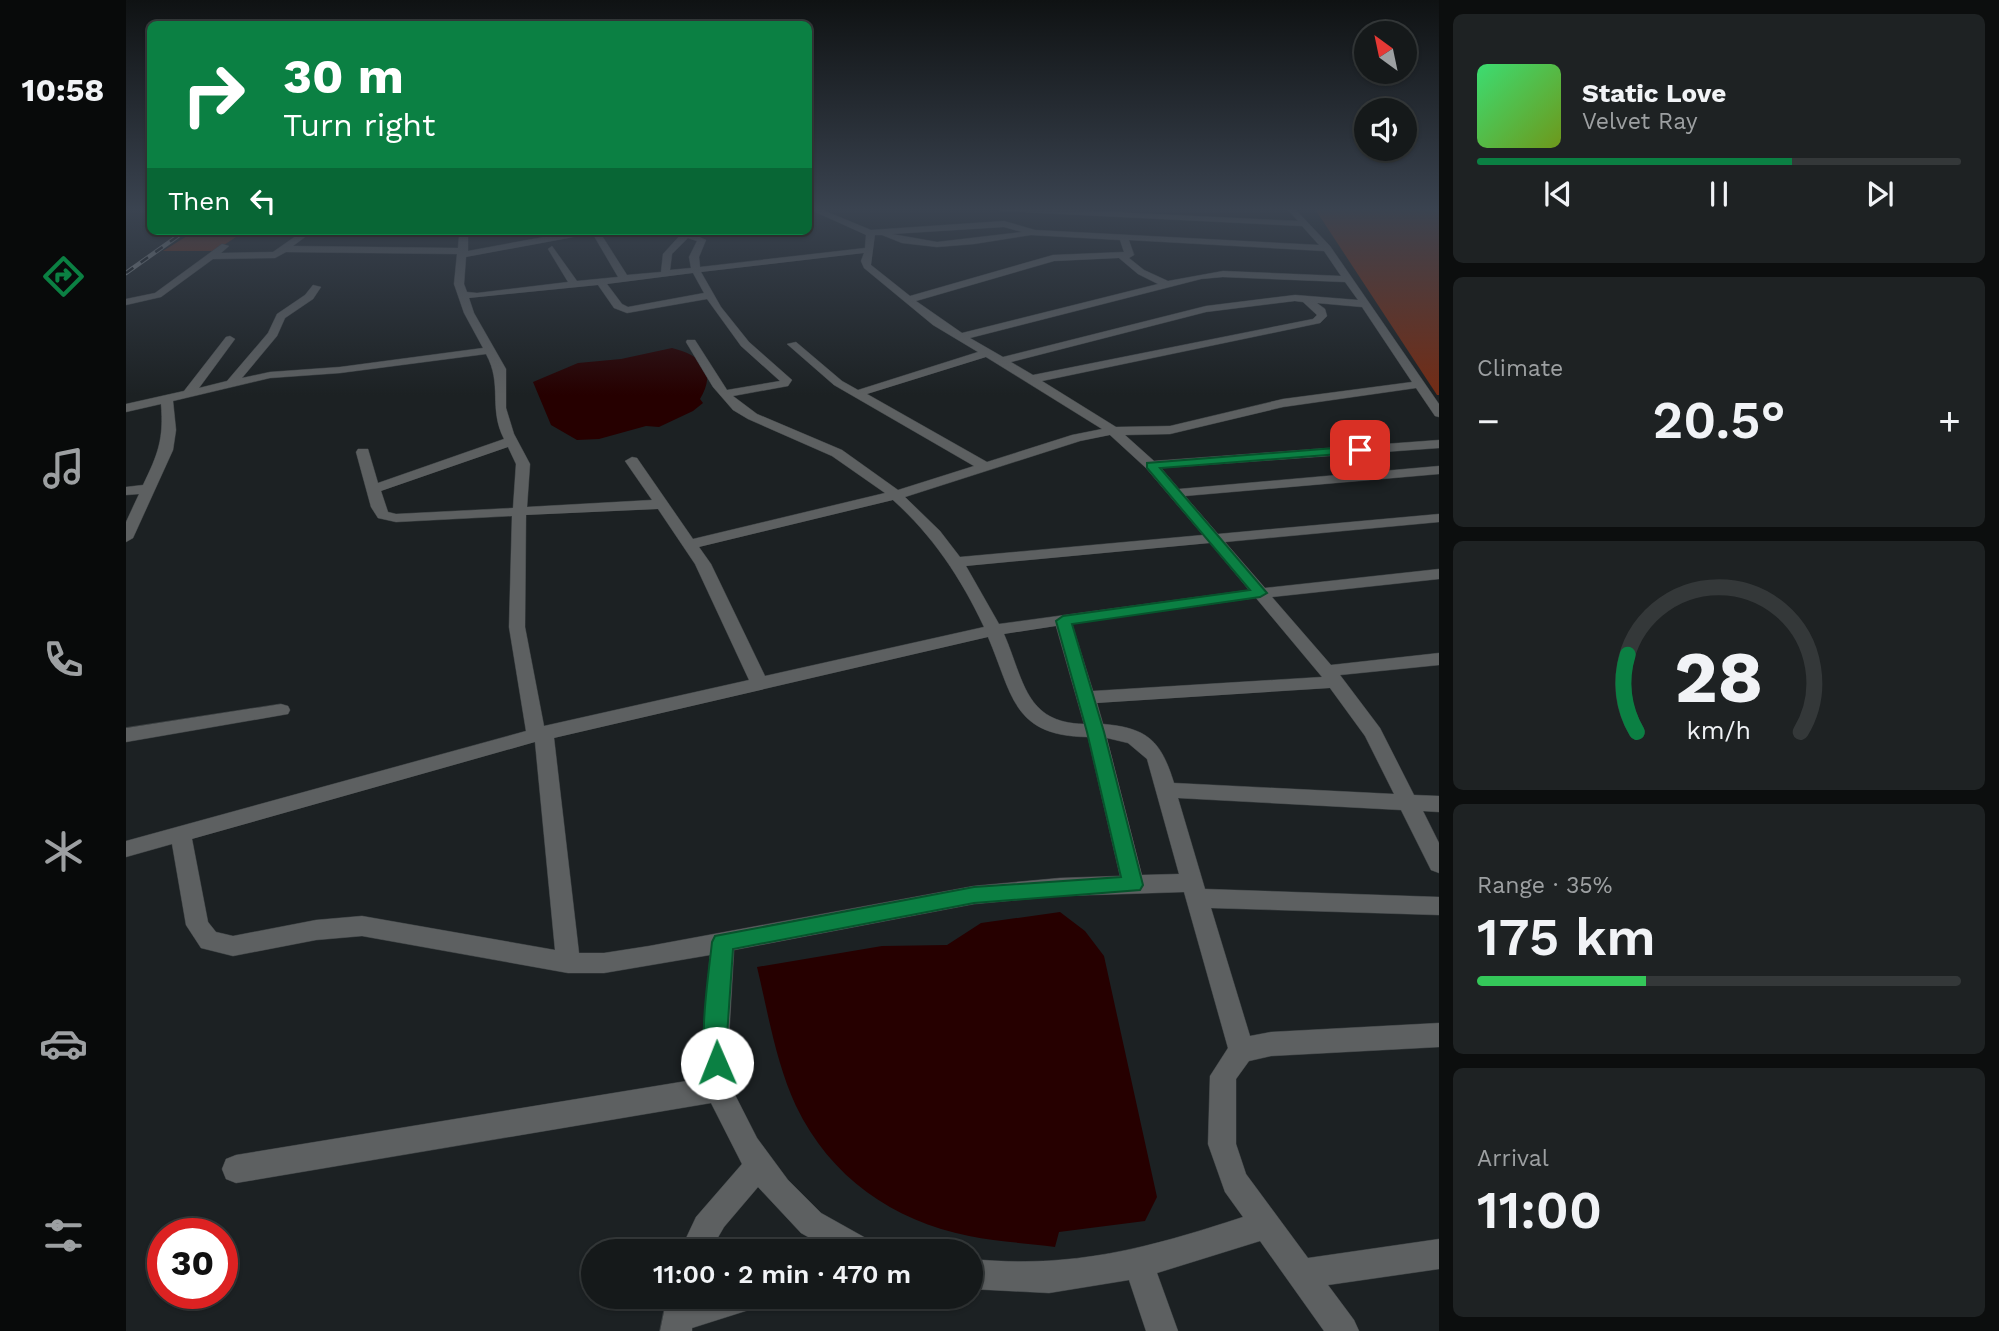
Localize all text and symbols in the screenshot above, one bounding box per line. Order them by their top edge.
north arrow [1354,21,1418,84]
map controls [1354,21,1417,161]
text: 30 m [283,47,404,105]
icon: right [168,49,259,140]
text: 10:58 [22,71,104,109]
text: Static Love [1582,78,1726,108]
button: sound [1354,98,1417,161]
text: Turn right [283,106,435,144]
text: Velvet Ray [1582,108,1698,135]
icon: previous [1539,175,1577,213]
icon: pause [1700,175,1738,213]
icon: next [1861,175,1899,213]
icon: left [244,182,282,220]
text: Then [168,186,230,216]
icon: directions [39,252,88,301]
text: Climate [1477,355,1563,382]
text: 20.5° [1653,390,1785,451]
text: − [1477,399,1500,443]
text: + [1938,399,1961,443]
pin [1330,420,1390,480]
icon: arrive [1341,431,1379,469]
icon: music [39,444,88,493]
text: 28 [1674,634,1764,720]
icon: phone [39,635,88,684]
text: km/h [1687,715,1751,744]
icon: climate [39,827,88,876]
text: Range · 35% [1477,872,1612,899]
text: 175 km [1477,907,1656,968]
icon: car [39,1019,88,1068]
position arrow [680,1026,754,1100]
text: Arrival [1477,1145,1549,1172]
text: 11:00 [1477,1180,1602,1241]
icon: filters [39,1211,88,1260]
speed limit sign: 30 [147,1218,238,1309]
text: 11:00 · 2 min · 470 m [653,1259,911,1289]

